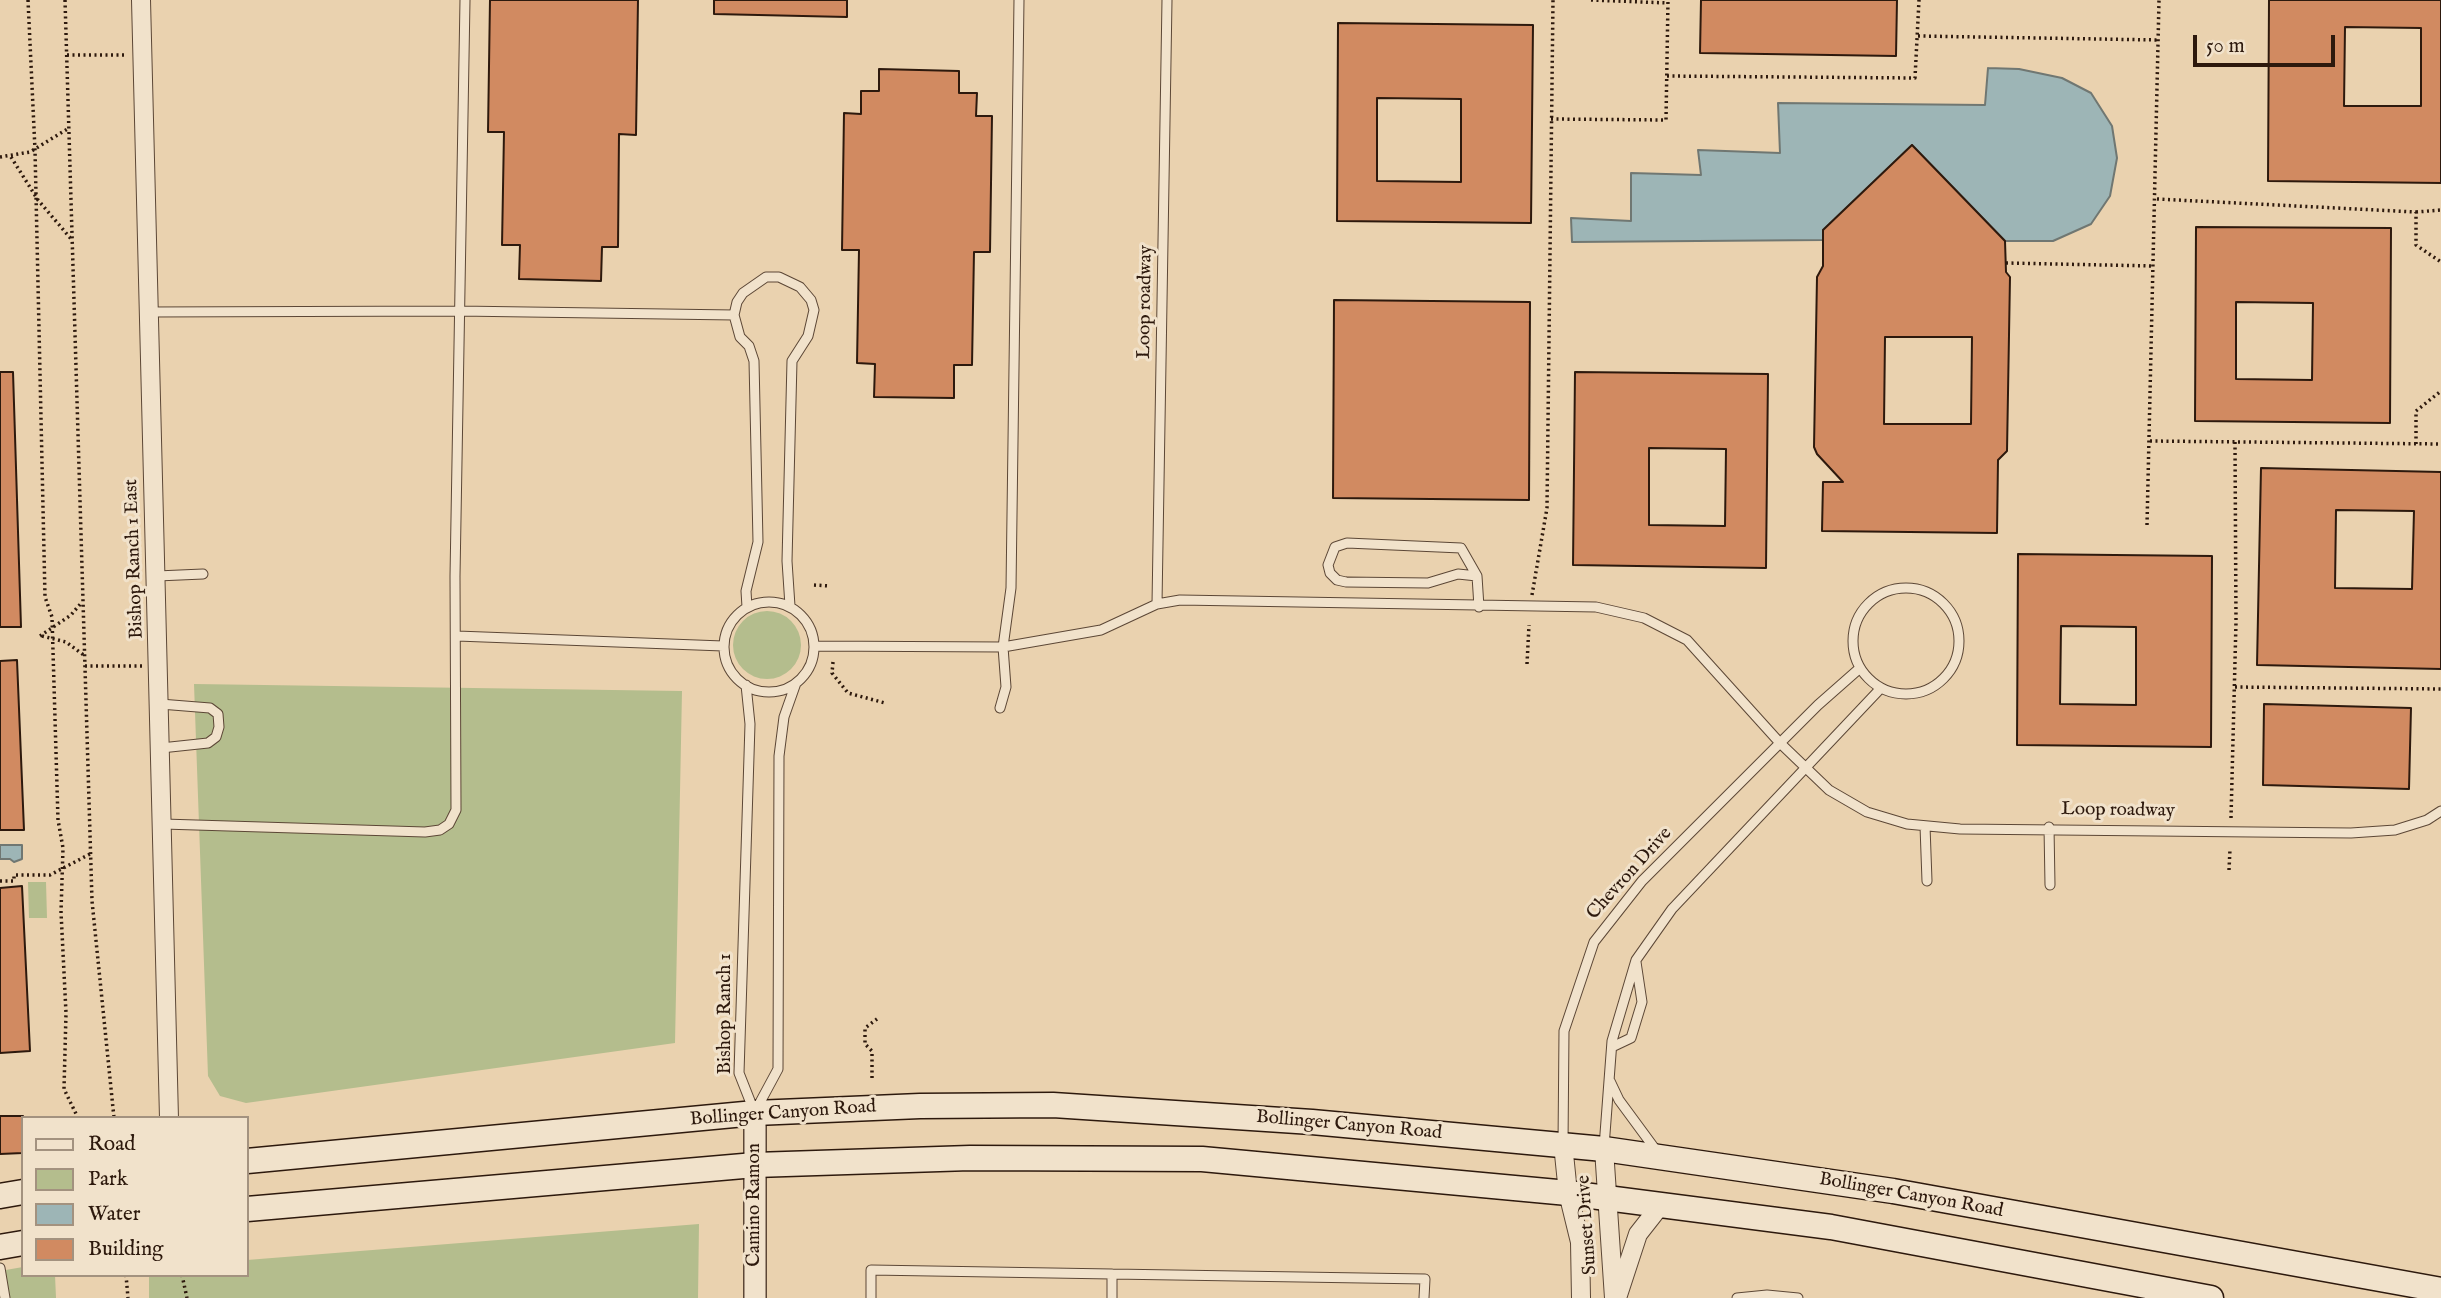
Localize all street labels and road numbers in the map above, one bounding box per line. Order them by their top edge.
street label: Loop roadway [1134,245,1158,359]
street label: Bishop Ranch 1 East [121,479,149,639]
street label: Loop roadway [2061,799,2175,823]
street label: Chevron Drive [1583,823,1677,925]
street label: Bishop Ranch 1 [715,953,737,1075]
street label: Bollinger Canyon Road [689,1096,877,1132]
street label: Bollinger Canyon Road [1255,1107,1443,1145]
street label: Camino Ramon [744,1143,766,1267]
street label: Bollinger Canyon Road [1817,1169,2005,1223]
street label: Sunset Drive [1573,1174,1603,1276]

